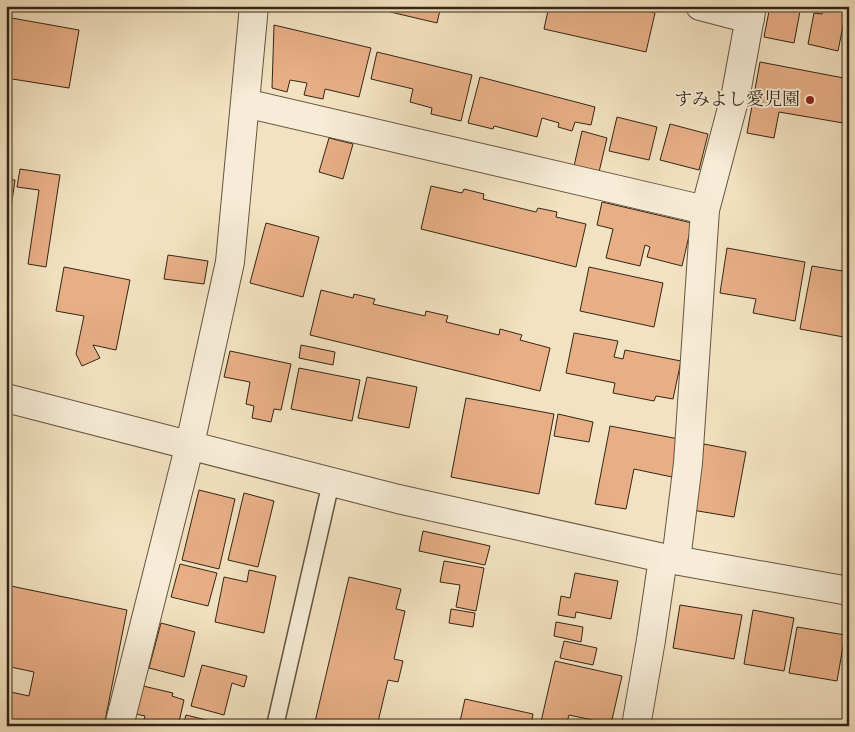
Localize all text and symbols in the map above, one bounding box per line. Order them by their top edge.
place label: すみよし愛児園 [674,89,800,109]
marker: すみよし愛児園 [804,94,816,106]

